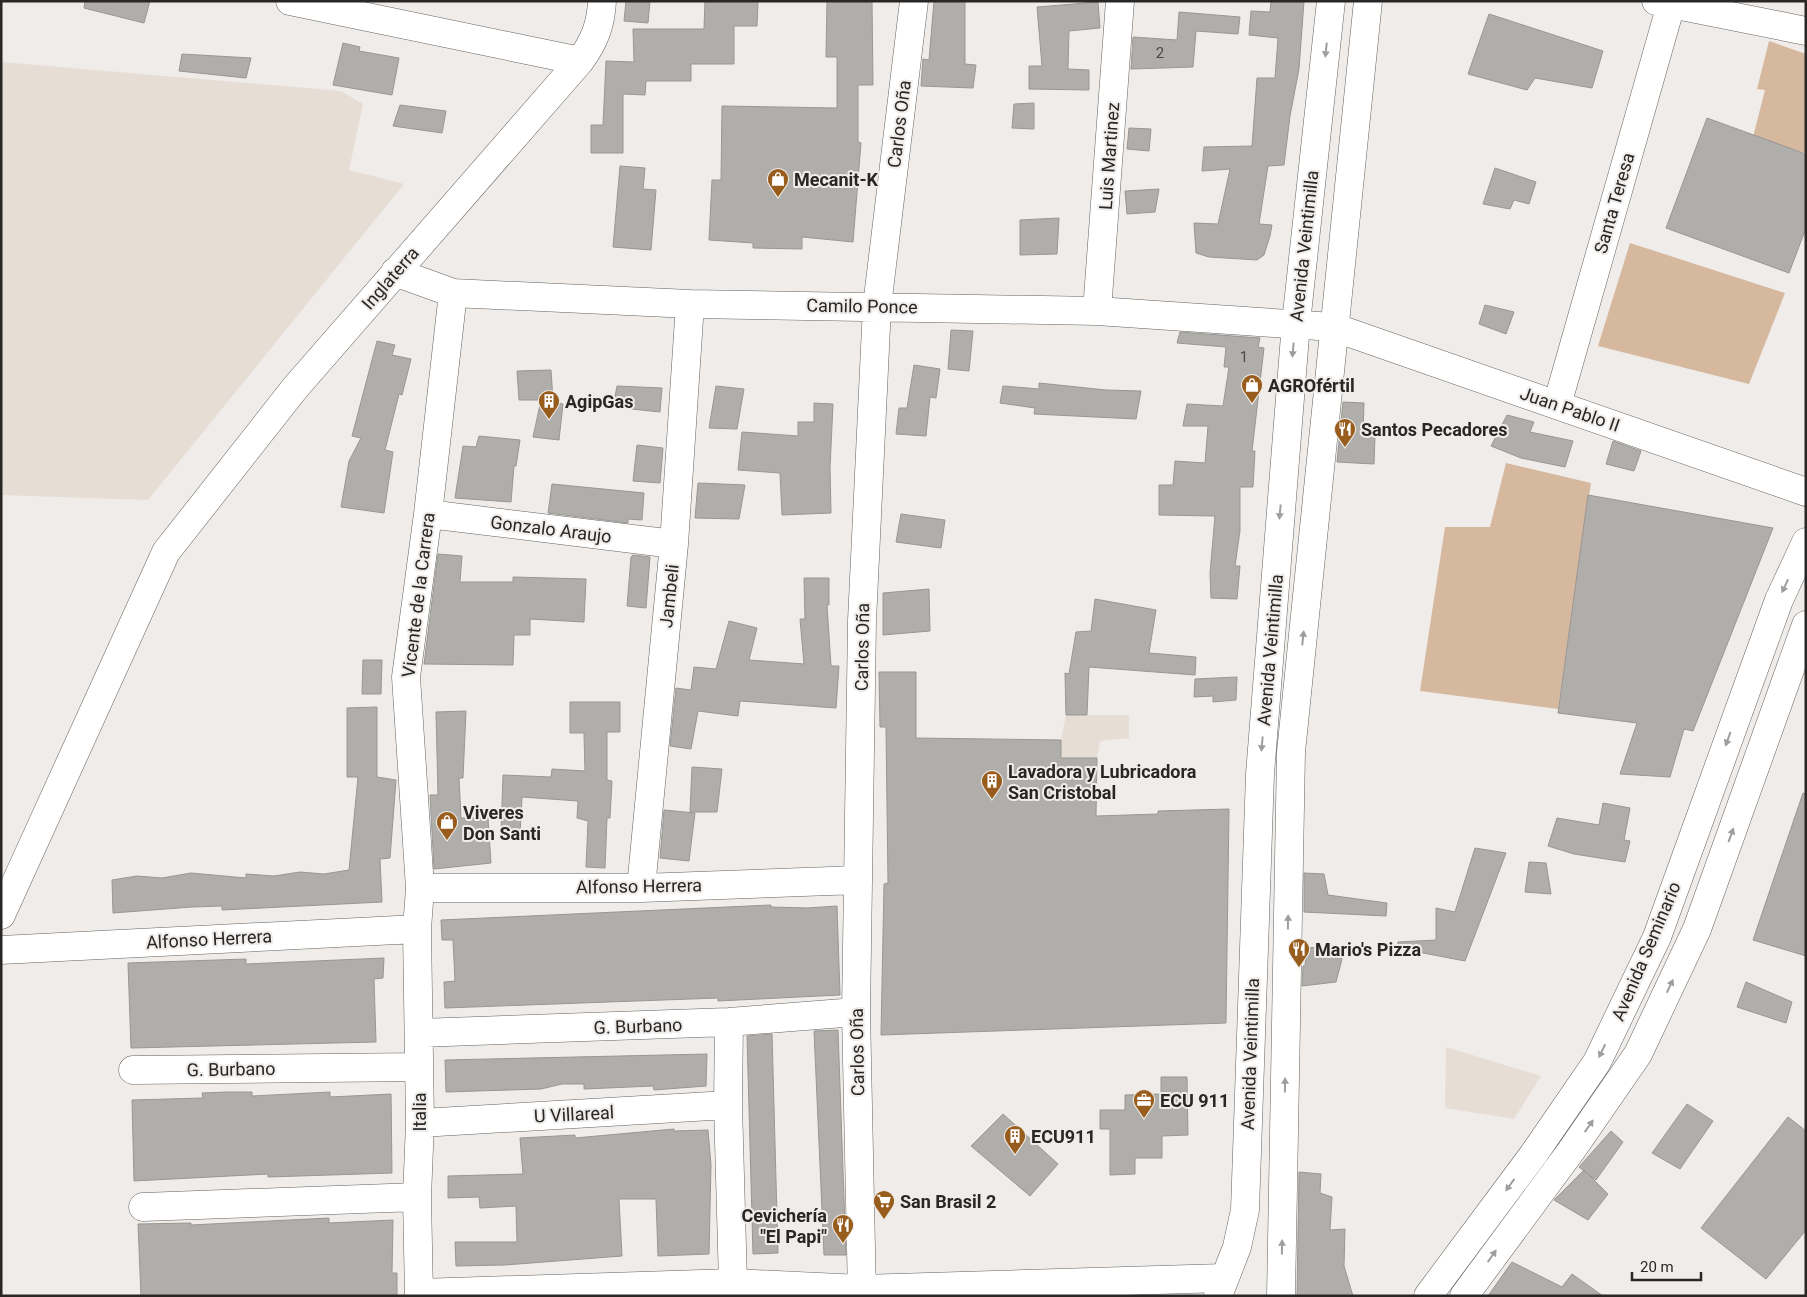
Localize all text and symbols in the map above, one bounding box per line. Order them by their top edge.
one-way arrow [1322,42,1330,58]
house number: 2 [1156,44,1164,62]
street label: Carlos Oña [883,79,915,169]
street label: Luis Martinez [1095,101,1123,211]
street label: Santa Teresa [1590,150,1638,256]
shop icon: Mecanit-K [766,167,790,198]
place label: Mecanit-K [794,169,879,190]
street label: Avenida Veintimilla [1286,169,1322,323]
street label: Inglaterra [357,242,423,314]
street label: Camilo Ponce [806,295,918,317]
one-way arrow [1289,343,1297,359]
house number: 1 [1240,348,1248,366]
shop icon: AGROfértil [1240,373,1264,404]
place label: AGROfértil [1268,375,1355,396]
street label: Juan Pablo II [1517,382,1623,436]
building icon: AgipGas [537,389,561,420]
place label: AgipGas [565,391,633,412]
restaurant icon: Santos Pecadores [1333,417,1357,448]
place label: Santos Pecadores [1361,419,1507,440]
one-way arrow [1276,505,1284,521]
street label: Vicente de la Carrera [397,511,439,679]
street label: Gonzalo Araujo [489,511,613,547]
street label: Jambeli [655,563,683,629]
street label: Avenida Veintimilla [1253,573,1287,727]
one-way arrow [1781,579,1789,594]
street label: Carlos Oña [851,603,873,691]
one-way arrow [1299,629,1307,645]
one-way arrow [1724,732,1732,747]
one-way arrow [1258,736,1266,752]
place label: Lavadora y Lubricadora San Cristobal [1008,761,1197,803]
building icon: Lavadora y Lubricadora San Cristobal [980,769,1004,800]
place label: Viveres Don Santi [463,802,541,844]
shop icon: Viveres Don Santi [435,810,459,841]
one-way arrow [1727,827,1735,842]
street label: Alfonso Herrera [576,874,702,898]
street label: Avenida Seminario [1607,878,1685,1024]
one-way arrow [1284,914,1292,930]
street label: Alfonso Herrera [145,925,273,953]
restaurant icon: Mario's Pizza [1287,937,1311,968]
place label: Mario's Pizza [1315,939,1422,960]
street label: Avenida Veintimilla [1237,978,1263,1130]
one-way arrow [1666,978,1674,993]
street label: Carlos Oña [846,1008,868,1096]
street label: G. Burbano [593,1014,683,1038]
one-way arrow [1598,1044,1606,1058]
street label: G. Burbano [186,1058,276,1080]
one-way arrow [1281,1076,1289,1092]
office icon: ECU 911 [1132,1088,1156,1119]
place label: ECU 911 [1160,1090,1229,1111]
street label: Italia [409,1092,430,1132]
street label: U Villareal [533,1101,615,1127]
one-way arrow [1584,1119,1594,1133]
building icon: ECU911 [1003,1124,1027,1155]
place label: ECU911 [1031,1126,1096,1147]
one-way arrow [1505,1178,1515,1192]
supermarket icon: San Brasil 2 [872,1189,896,1220]
place label: San Brasil 2 [900,1191,996,1212]
place label: Cevichería "El Papi" [741,1205,827,1247]
restaurant icon: Cevichería "El Papi" [831,1213,855,1244]
one-way arrow [1278,1239,1286,1255]
one-way arrow [1487,1249,1497,1263]
scale bar [1632,1250,1701,1282]
text: 20 m [1640,1258,1674,1276]

